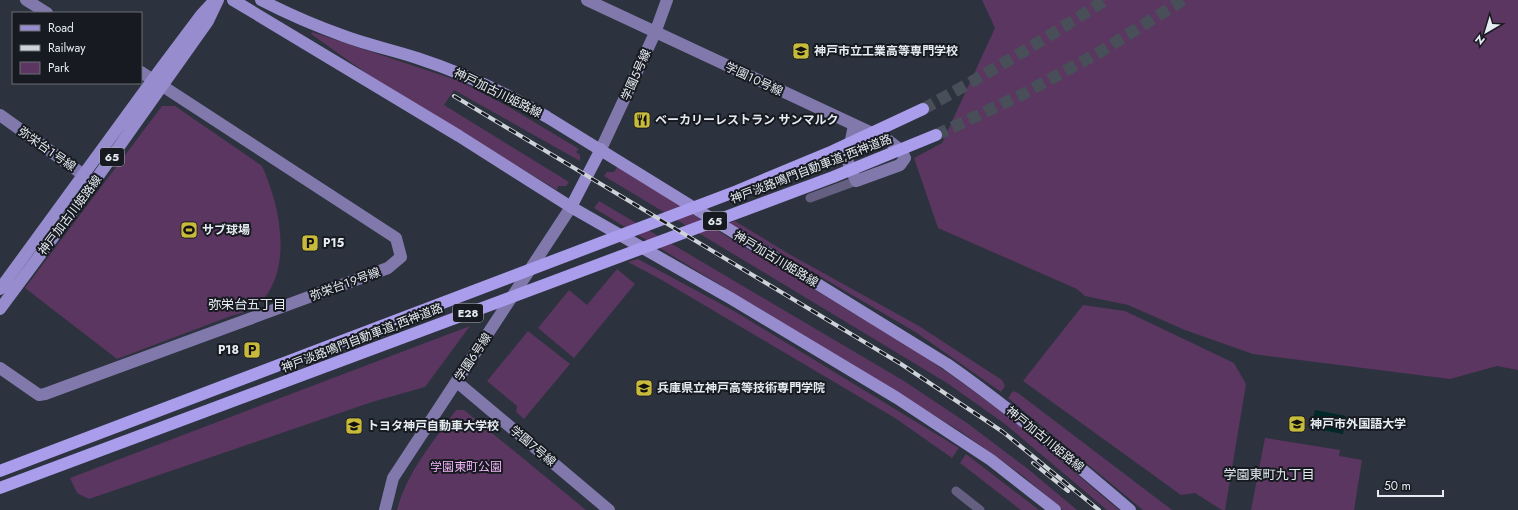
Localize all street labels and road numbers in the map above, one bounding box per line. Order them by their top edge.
street label: 学園５号線 [617,46,655,104]
street label: 学園１０号線 [722,58,786,100]
street label: 神戸加古川姫路線 [451,64,545,122]
street label: 弥栄台１号線 [14,122,80,176]
street label: 神戸淡路鳴門自動車道;西神道路 [728,130,894,208]
road number: 65 [100,148,124,166]
street label: 神戸加古川姫路線 [34,171,106,259]
road number: 65 [703,212,727,230]
street label: 神戸加古川姫路線 [730,227,822,291]
street label: 弥栄台１９号線 [307,263,383,305]
street label: 神戸淡路鳴門自動車道;西神道路 [279,299,445,377]
road number: E28 [453,304,483,322]
street label: 学園６号線 [450,329,496,385]
street label: 神戸加古川姫路線 [1002,402,1088,476]
street label: 学園７号線 [506,421,560,471]

